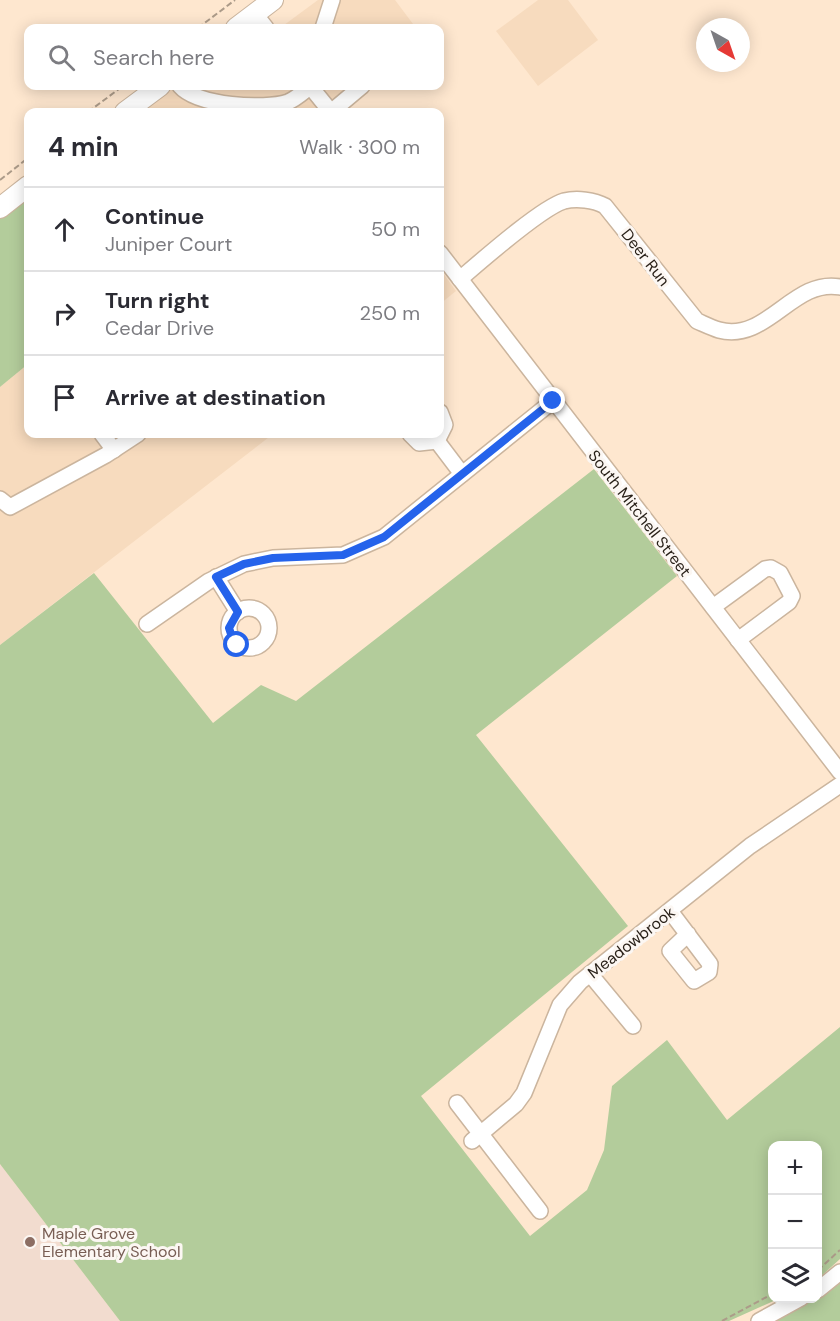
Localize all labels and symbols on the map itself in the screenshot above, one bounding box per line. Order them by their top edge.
north arrow [696,18,750,72]
street label: Deer Run [617,224,675,290]
route end [539,387,565,413]
street label: South Mitchell Street [584,446,696,581]
route start [223,631,249,657]
street label: Meadowbrook [583,902,679,983]
place label: Maple Grove Elementary School [42,1223,180,1262]
marker: Maple Grove Elementary School [23,1235,37,1249]

